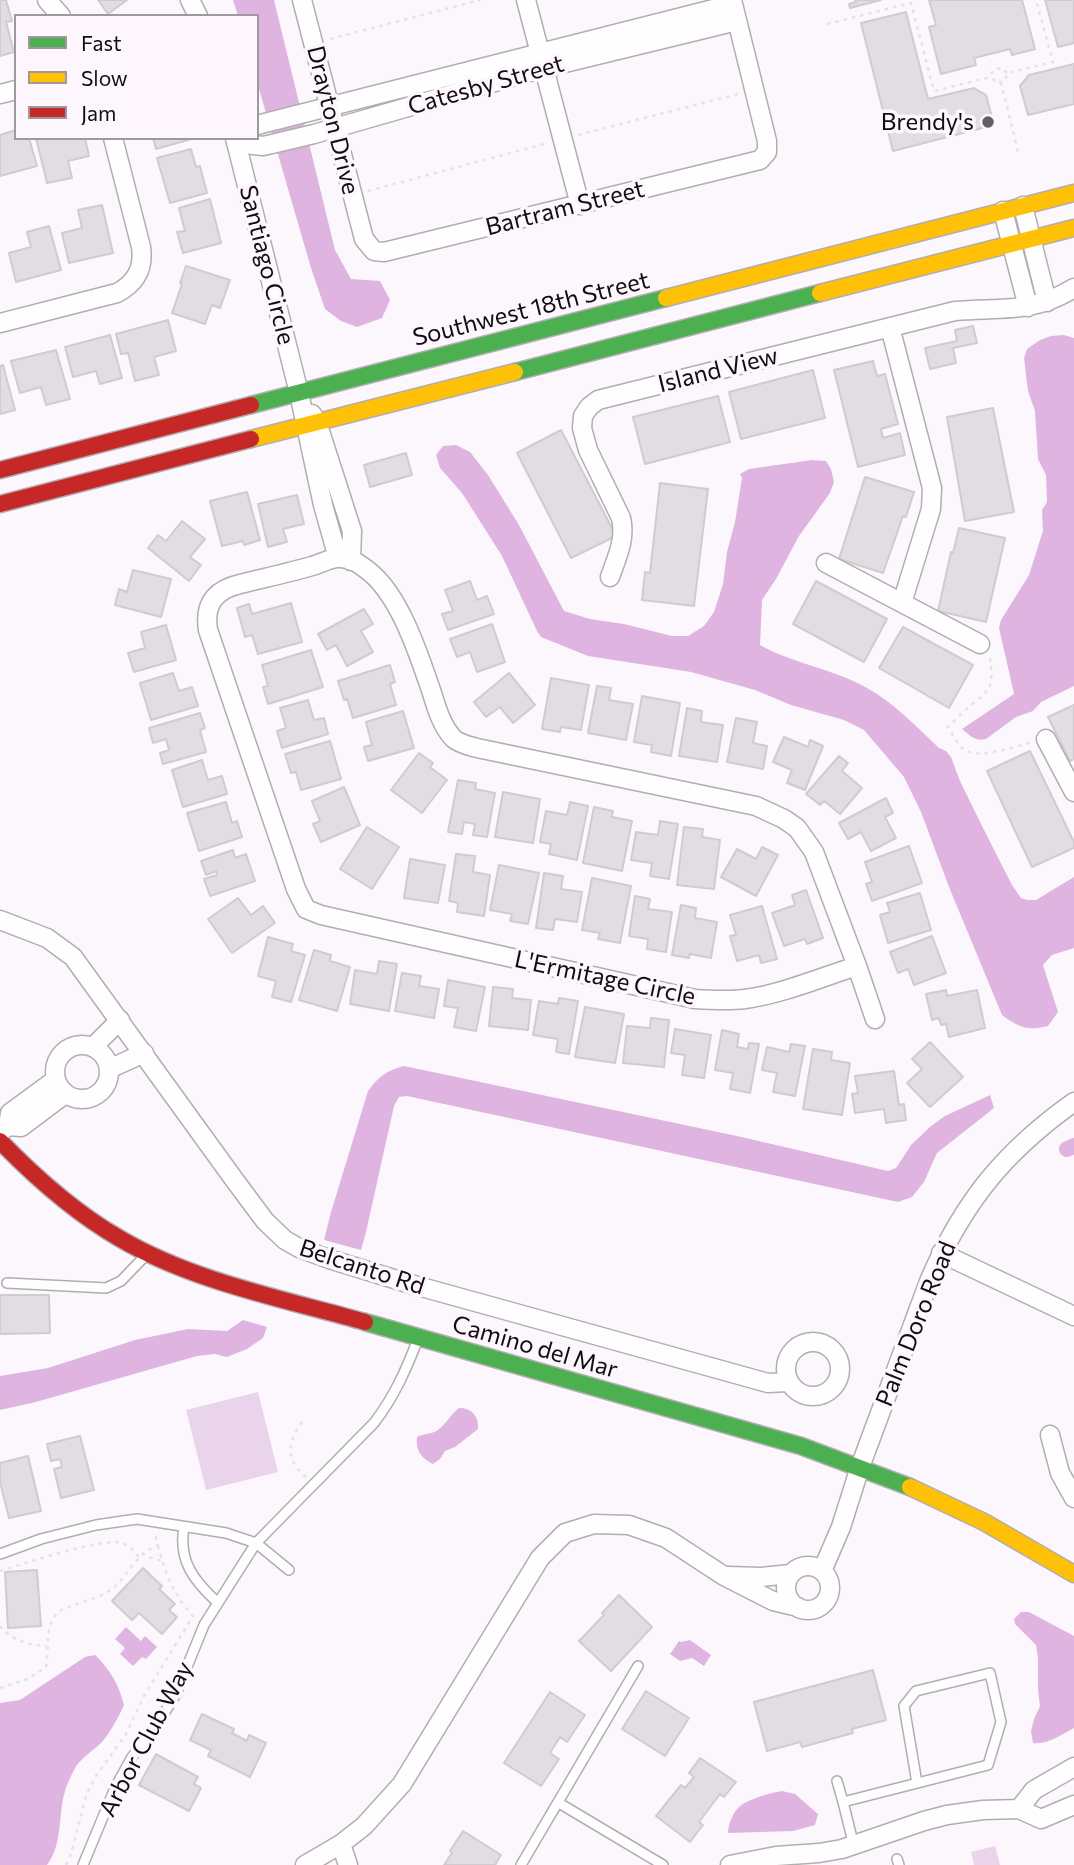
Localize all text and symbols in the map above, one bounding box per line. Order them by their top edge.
legend [14,14,259,140]
text: Fast [81,30,122,55]
street label: Drayton Drive [301,43,365,197]
street label: Catesby Street [405,49,567,121]
text: Slow [81,65,128,90]
text: Jam [81,100,116,125]
place label: Brendy's [881,108,974,136]
marker: Brendy's [980,114,996,130]
street label: Bartram Street [483,174,647,242]
street label: Santiago Circle [233,182,301,348]
street label: Southwest 18th Street [410,266,652,352]
street label: Island View [655,341,781,399]
street label: L'Ermitage Circle [512,945,698,1011]
street label: Belcanto Rd [296,1233,428,1301]
street label: Palm Doro Road [870,1237,962,1411]
street label: Camino del Mar [449,1310,621,1384]
street label: Arbor Club Way [93,1657,199,1821]

